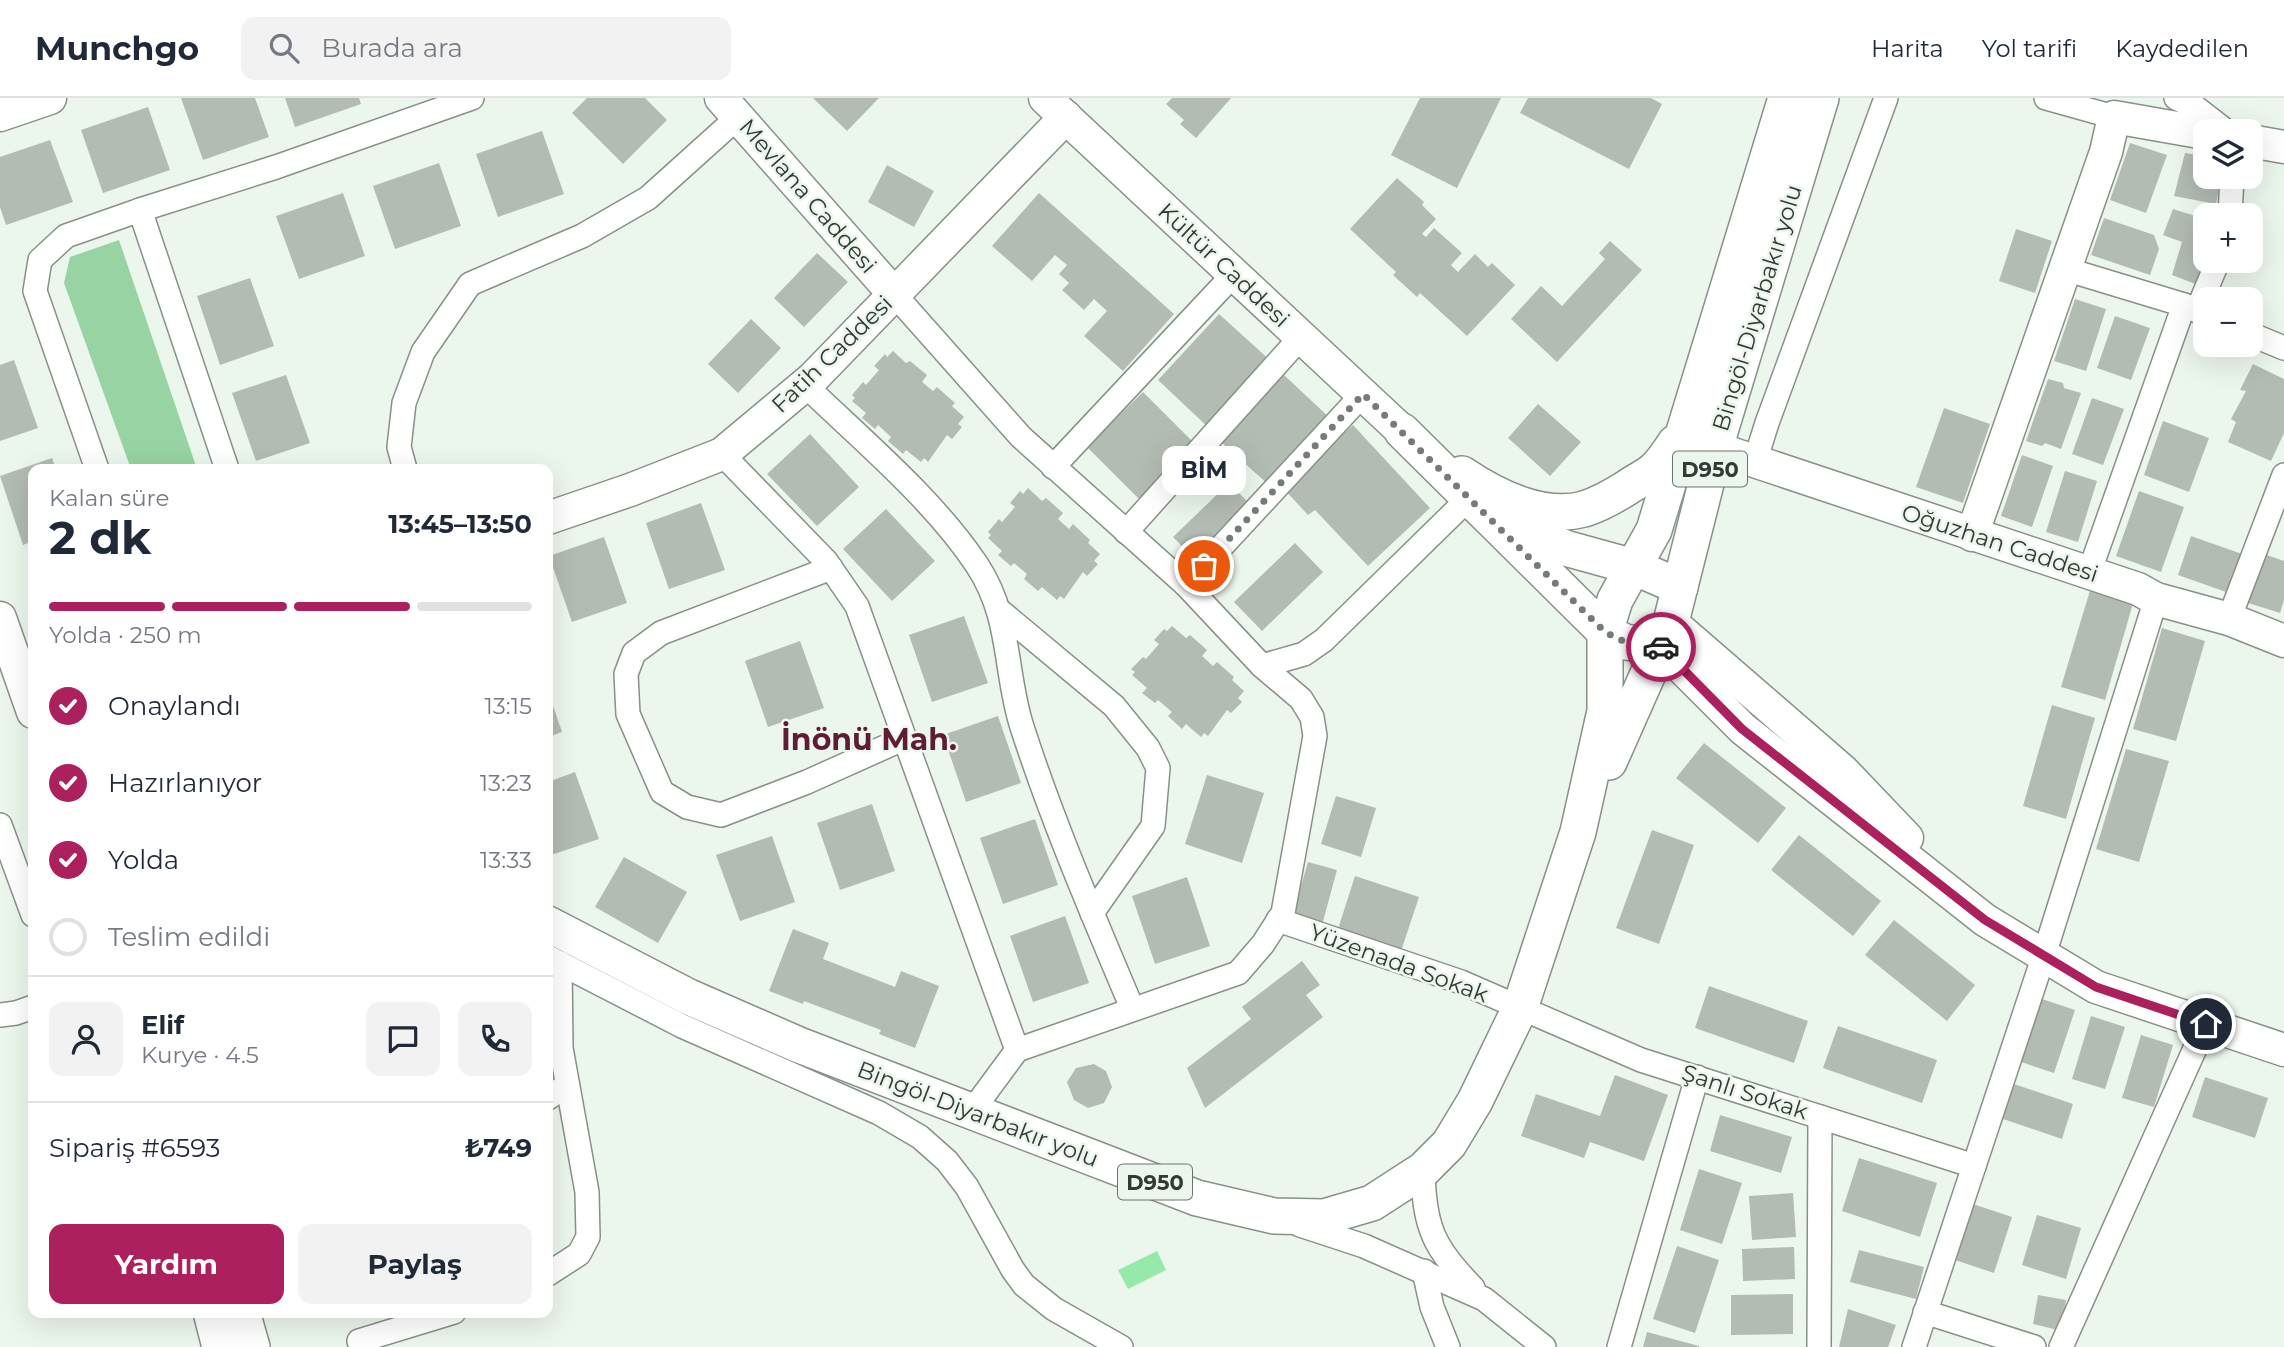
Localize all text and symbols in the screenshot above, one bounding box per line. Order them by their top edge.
search box [241,17,731,80]
text: Munchgo [35,28,199,68]
icon: search [265,29,303,67]
text: Burada ara [321,32,463,64]
text: Harita [1871,34,1944,63]
text: Yol tarifi [1982,34,2077,63]
text: Kaydedilen [2115,34,2249,63]
street label: Mevlana Caddesi [733,113,883,279]
map controls [2193,119,2263,357]
button: layers [2193,119,2263,189]
street label: Bingöl-Diyarbakır yolu [1706,181,1808,435]
street label: Kültür Caddesi [1152,197,1296,333]
button: + [2193,203,2263,273]
button: − [2193,287,2263,357]
street label: Fatih Caddesi [766,289,898,419]
callout: BİM [1162,447,1246,496]
road number: D950 [1673,452,1747,486]
text: BİM [1180,456,1228,484]
text: Kalan süre [49,484,169,512]
street label: Oğuzhan Caddesi [1898,498,2102,588]
text: 13:45–13:50 [388,508,532,540]
text: 2 dk [49,509,151,566]
pin [1174,536,1234,596]
icon: bag [1185,547,1223,585]
courier [1626,612,1696,682]
text: Yolda · 250 m [49,621,202,649]
icon: car [1642,628,1680,666]
icon: check [49,687,87,725]
text: Onaylandı [108,690,241,722]
text: 13:15 [485,692,532,720]
district label: İnönü Mah. [781,721,957,758]
icon: check [49,764,87,802]
text: Hazırlanıyor [108,767,262,799]
text: 13:23 [480,769,532,797]
icon: check [49,841,87,879]
text: Yolda [108,844,179,876]
text: 13:33 [480,846,532,874]
street label: Yüzenada Sokak [1306,918,1493,1008]
text: Teslim edildi [108,921,270,953]
pin [2176,994,2236,1054]
button: person [49,1002,123,1076]
button: chat [366,1002,440,1076]
button: phone [458,1002,532,1076]
icon: home [2187,1005,2225,1043]
text: Elif [141,1009,184,1041]
text: Kurye · 4.5 [141,1041,259,1069]
street label: Bingöl-Diyarbakır yolu [853,1055,1103,1173]
street label: Şanlı Sokak [1678,1058,1812,1126]
text: Sipariş #6593 [49,1132,220,1164]
text: ₺749 [465,1132,532,1164]
road number: D950 [1118,1164,1192,1200]
button: Yardım [49,1224,284,1304]
button: Paylaş [298,1224,532,1304]

